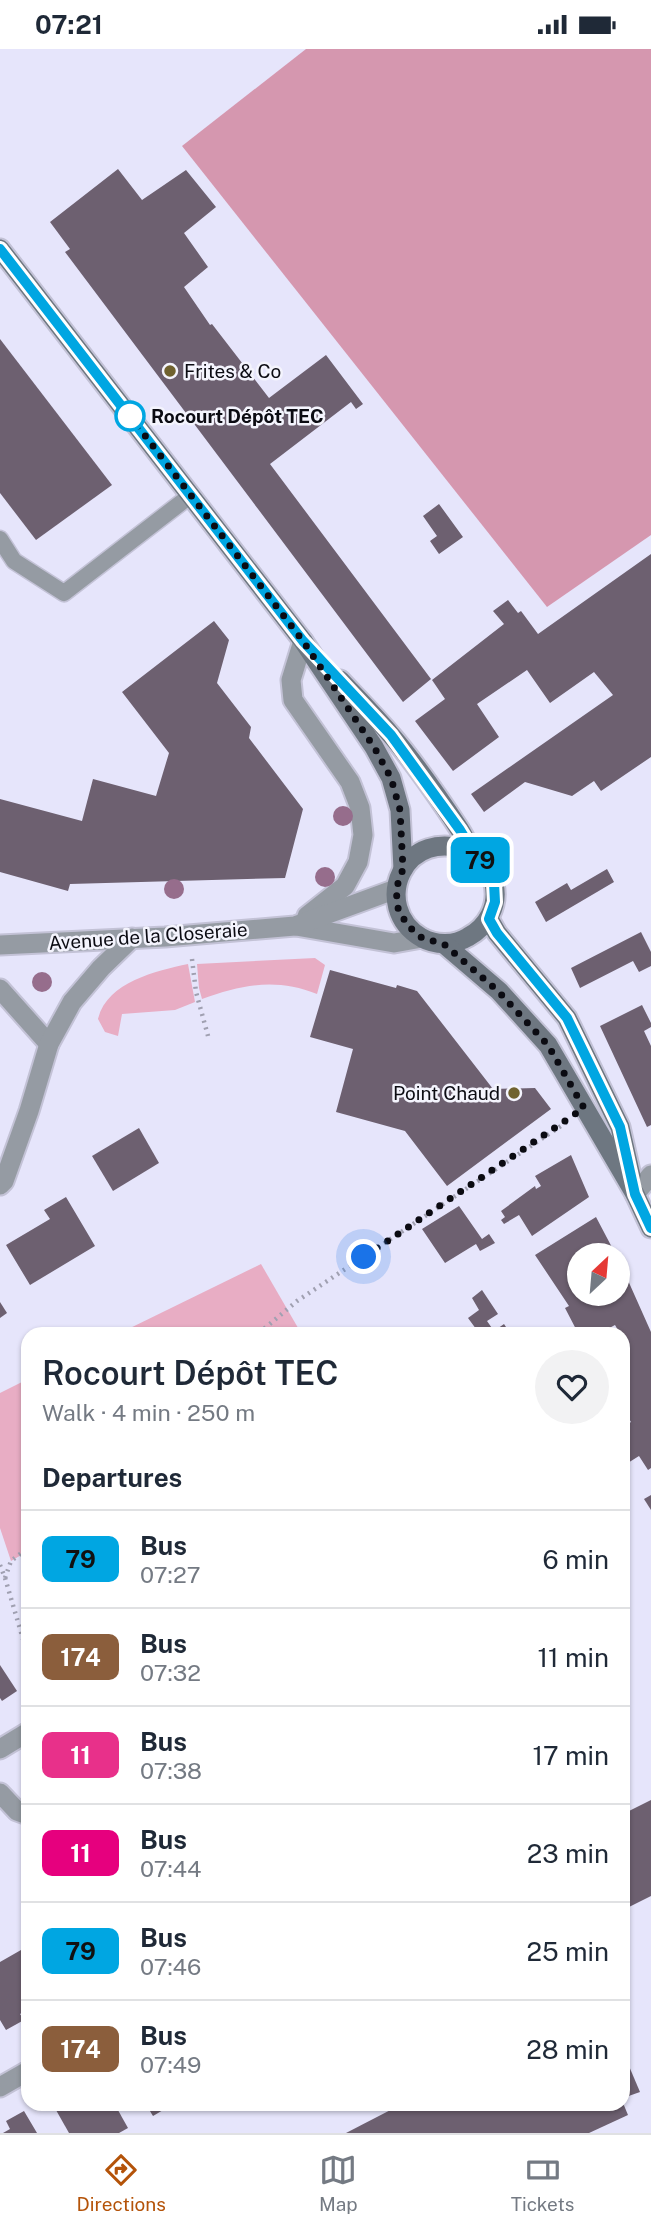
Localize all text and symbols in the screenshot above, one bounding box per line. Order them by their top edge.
text: 07:21 [35,9,103,40]
place label: Frites & Co [184,360,281,382]
marker: Frites & Co [162,363,178,379]
marker: Rocourt Dépôt TEC [115,401,145,431]
place label: Rocourt Dépôt TEC [151,405,324,427]
line badge: 79 [448,837,512,883]
text: 79 [465,846,495,874]
street label: Avenue de la Closeraie [48,918,248,954]
place label: Point Chaud [393,1082,500,1104]
marker: Point Chaud [506,1085,522,1101]
your location [346,1239,381,1274]
north arrow [567,1243,630,1305]
map controls [567,1243,630,1306]
button: heart [535,1350,609,1424]
text: Rocourt Dépôt TEC [42,1354,338,1392]
text: Walk · 4 min · 250 m [42,1399,255,1426]
text: Departures [42,1462,182,1493]
text: Bus [140,1530,187,1561]
text: 6 min [542,1544,609,1575]
text: 79 [65,1545,96,1573]
text: 07:27 [140,1561,201,1588]
text: Bus [140,1628,187,1659]
text: 11 min [537,1642,609,1673]
text: 174 [60,1643,101,1671]
text: 07:32 [140,1659,201,1686]
text: Bus [140,1726,187,1757]
text: 17 min [532,1740,609,1771]
text: 11 [70,1741,91,1769]
text: 07:38 [140,1757,202,1784]
text: Bus [140,1824,187,1855]
text: 23 min [527,1838,609,1869]
text: 11 [70,1839,91,1867]
text: 07:44 [140,1855,201,1882]
text: Bus [140,1922,187,1953]
text: 25 min [526,1936,609,1967]
text: 79 [65,1937,96,1965]
text: 07:46 [140,1953,201,1980]
text: Bus [140,2020,187,2051]
text: 28 min [526,2034,609,2065]
text: 174 [60,2035,101,2063]
text: 07:49 [140,2051,201,2078]
tab: Directions [77,2151,166,2215]
tab: Map [319,2151,358,2215]
tab: Tickets [511,2151,574,2215]

